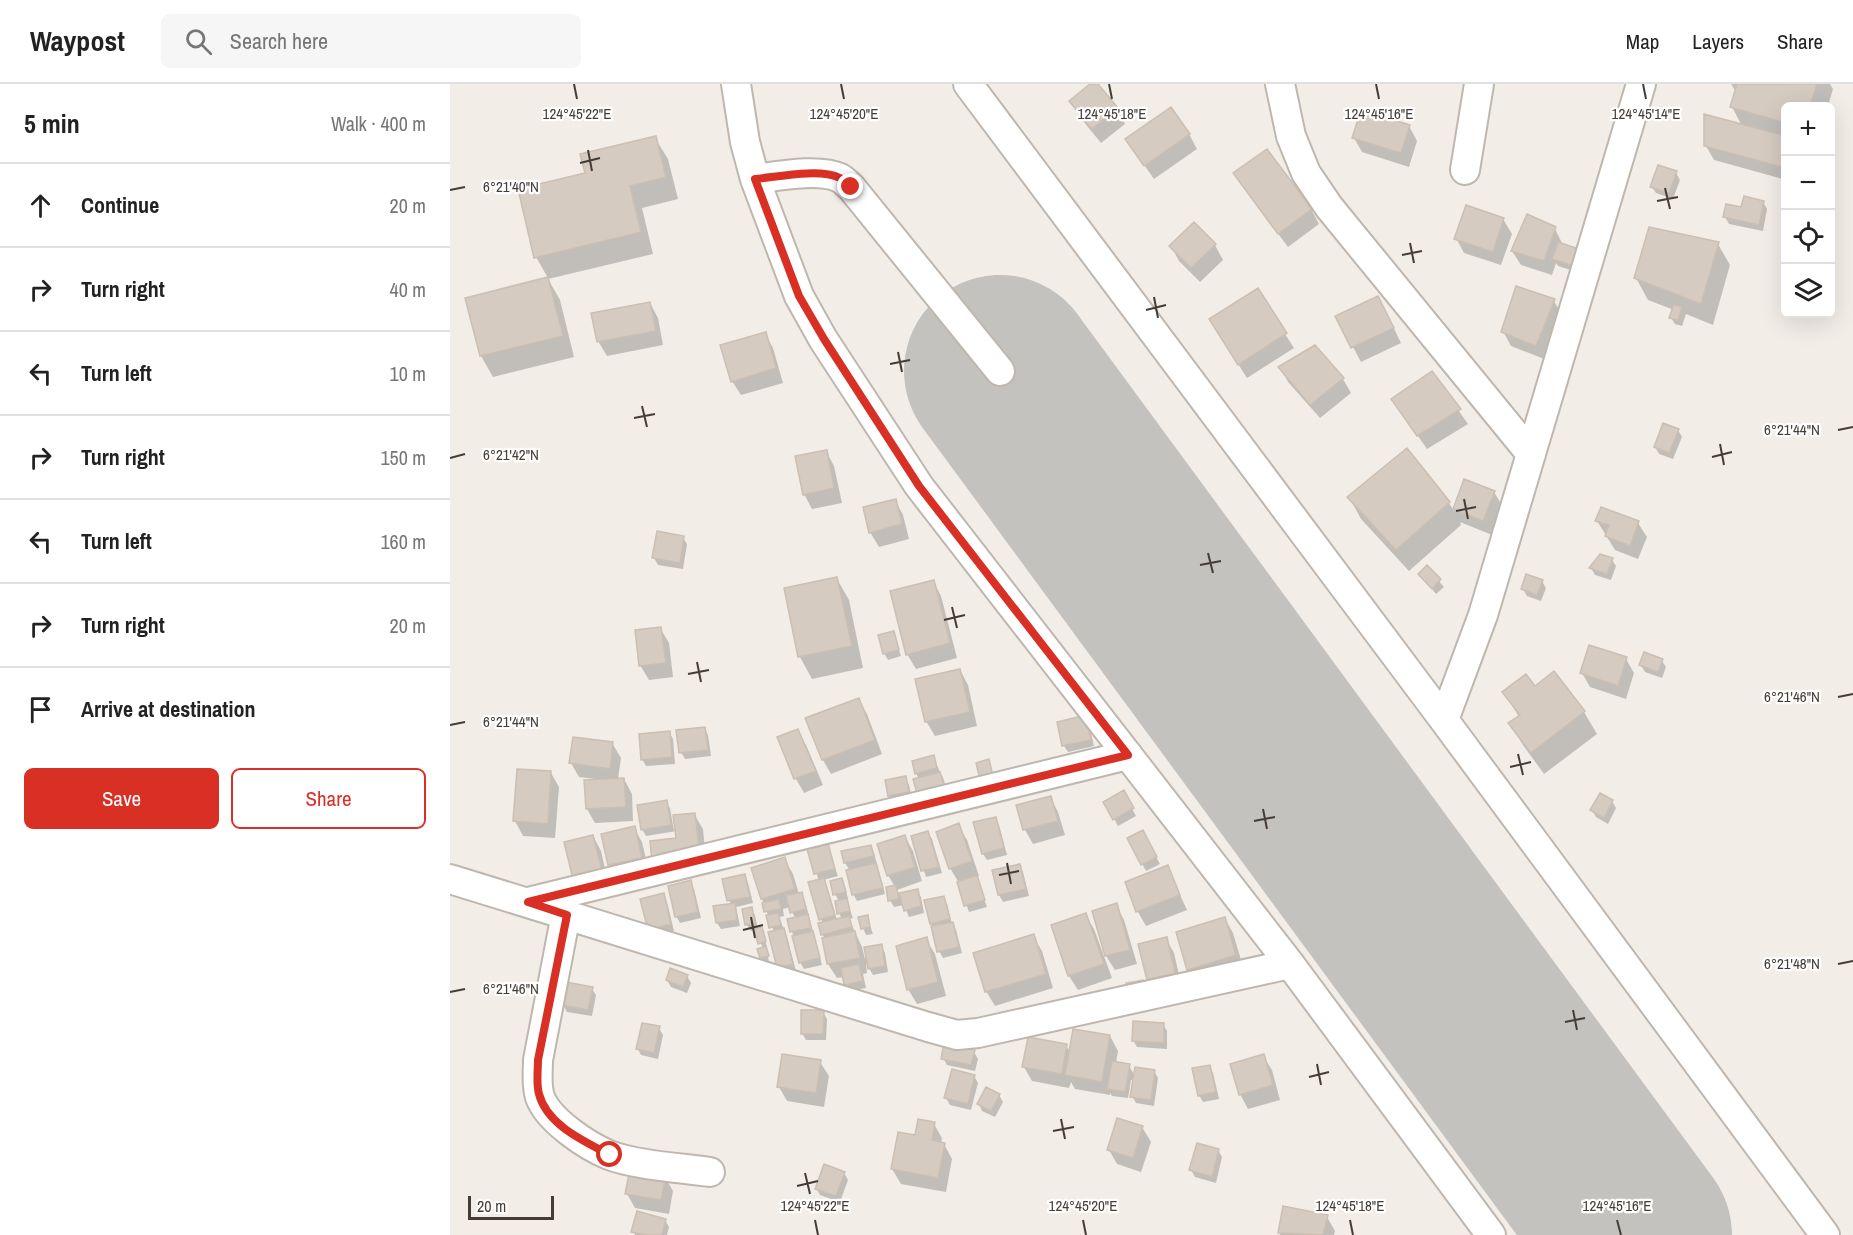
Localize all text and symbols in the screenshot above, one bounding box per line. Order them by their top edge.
search box [161,14,581,68]
text: Waypost [30,22,125,60]
icon: search [182,25,215,58]
text: Search here [230,26,328,56]
text: Map [1626,27,1659,56]
text: Layers [1692,27,1744,56]
text: Share [1777,27,1823,56]
map controls [1781,102,1835,318]
button: + [1781,102,1835,156]
text: 124°45'22"E [543,103,611,124]
text: 124°45'20"E [810,103,878,124]
text: 124°45'18"E [1078,103,1146,124]
text: 124°45'16"E [1345,103,1413,124]
text: 124°45'14"E [1612,103,1680,124]
text: 5 min [24,106,80,141]
text: Walk · 400 m [331,110,426,137]
button: − [1781,156,1835,210]
route end [837,173,863,199]
text: 6°21'40"N [483,176,539,197]
icon: ahead [24,189,57,222]
text: Continue [81,190,159,220]
text: 20 m [390,192,426,219]
button: locate [1781,210,1835,264]
button: layers [1781,264,1835,318]
icon: right [24,273,57,306]
text: Turn right [81,274,165,304]
text: 40 m [390,276,426,303]
icon: left [24,357,57,390]
text: Turn left [81,358,152,388]
text: 10 m [390,360,426,387]
text: 6°21'44"N [1764,419,1820,440]
icon: right [24,441,57,474]
text: Turn right [81,442,165,472]
text: 150 m [380,444,426,471]
text: 6°21'42"N [483,444,539,465]
icon: left [24,525,57,558]
text: Turn left [81,526,152,556]
text: 160 m [380,528,426,555]
icon: right [24,609,57,642]
text: Turn right [81,610,165,640]
text: 20 m [390,612,426,639]
text: 6°21'46"N [1764,686,1820,707]
icon: arrive [24,693,57,726]
text: Arrive at destination [81,694,255,724]
text: 6°21'44"N [483,711,539,732]
button: Save [24,768,219,829]
button: Share [231,768,426,829]
text: 6°21'48"N [1764,953,1820,974]
text: 6°21'46"N [483,978,539,999]
route start [596,1141,622,1167]
scale bar [468,1193,554,1220]
text: 20 m [477,1195,506,1217]
text: 124°45'22"E [781,1195,849,1216]
text: 124°45'20"E [1049,1195,1117,1216]
text: 124°45'18"E [1316,1195,1384,1216]
text: 124°45'16"E [1583,1195,1651,1216]

